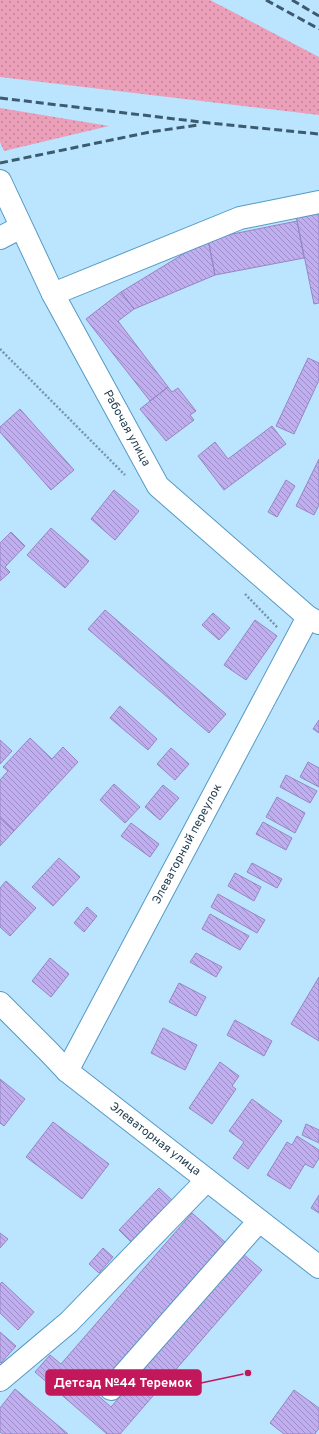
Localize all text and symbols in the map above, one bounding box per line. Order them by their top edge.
street label: Рабочая улица [99,387,154,469]
street label: Элеваторный переулок [149,781,226,907]
street label: Элеваторная улица [106,1099,204,1180]
callout: Детсад №44 Теремок [46,1370,201,1395]
text: Детсад №44 Теремок [54,1376,193,1392]

